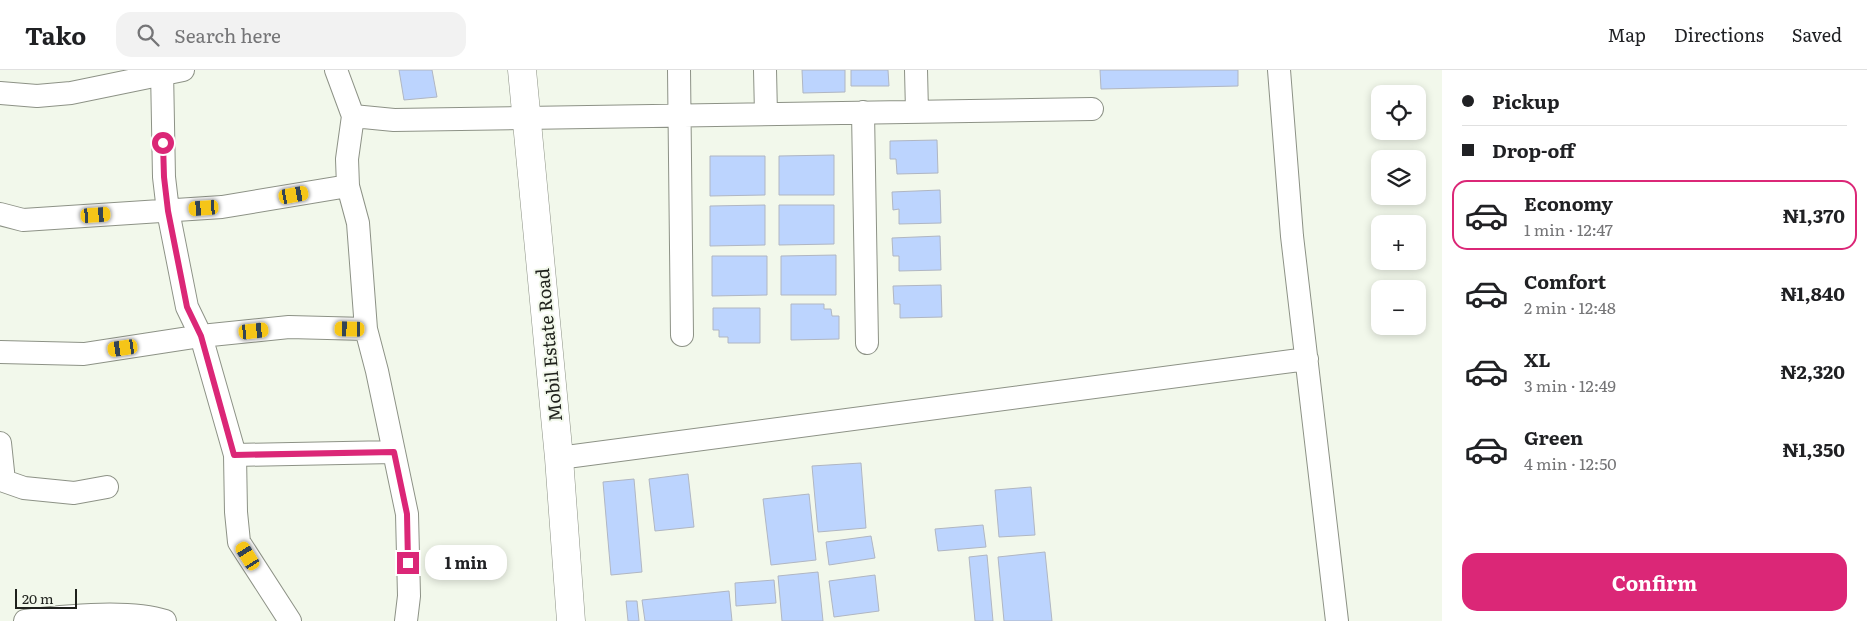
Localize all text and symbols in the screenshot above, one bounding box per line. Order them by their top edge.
search box [116,12,466,57]
text: Tako [25,17,86,52]
icon: search [134,21,162,49]
text: Search here [174,21,281,49]
text: Map [1608,21,1646,48]
text: Directions [1674,21,1764,48]
text: Saved [1792,21,1842,48]
map controls [1371,85,1426,335]
button: locate [1371,85,1426,140]
text: Pickup [1492,87,1560,115]
route start [152,132,174,154]
text: Drop-off [1492,136,1575,164]
button: layers [1371,150,1426,205]
car [277,185,310,205]
text: Economy [1524,189,1613,217]
icon: car [1464,193,1509,238]
car [188,199,219,217]
text: ₦1,370 [1783,201,1845,229]
car [80,206,111,224]
button: + [1371,215,1426,270]
text: 1 min · 12:47 [1524,217,1613,241]
street label: Mobil Estate Road [528,267,568,423]
text: Comfort [1524,267,1606,295]
icon: car [1464,271,1509,316]
text: ₦1,840 [1781,279,1845,307]
button: − [1371,280,1426,335]
text: 2 min · 12:48 [1524,295,1616,319]
car [334,321,365,337]
car [238,322,269,340]
car [107,338,138,358]
text: XL [1524,345,1551,373]
icon: car [1464,349,1509,394]
text: ₦2,320 [1780,357,1845,385]
text: 3 min · 12:49 [1524,373,1616,397]
text: Green [1524,423,1583,451]
icon: car [1464,427,1509,472]
text: ₦1,350 [1782,435,1845,463]
text: 4 min · 12:50 [1524,451,1617,475]
car [233,539,262,573]
callout: 1 min [426,546,508,580]
text: 1 min [445,550,487,574]
route end [397,552,419,574]
button: Confirm [1462,553,1847,611]
scale bar [15,586,78,609]
text: 20 m [22,588,54,608]

